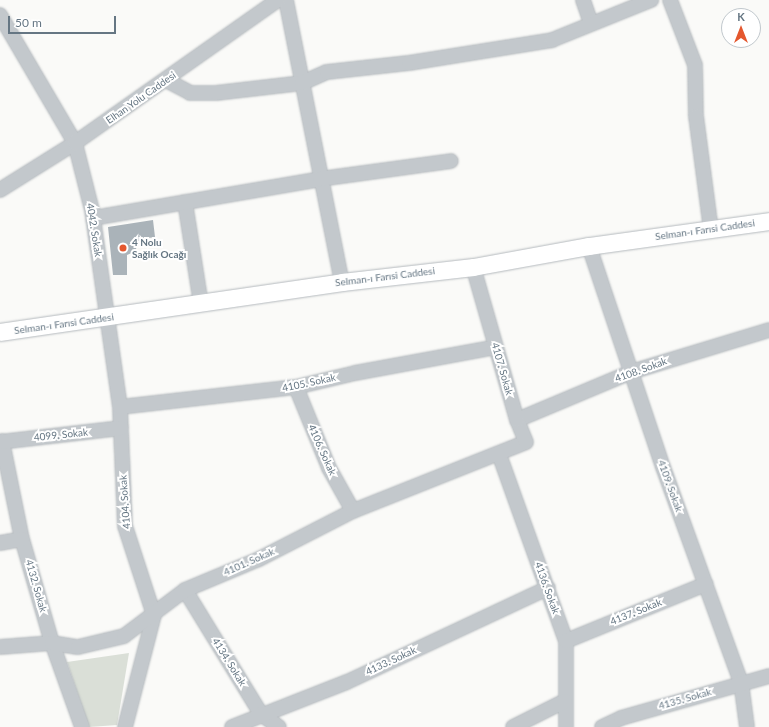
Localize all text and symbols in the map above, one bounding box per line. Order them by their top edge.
scale bar [10,8,118,34]
north arrow [721,8,761,48]
text: K [737,10,745,23]
text: 50 m [15,15,42,30]
street label: Elhan Yolu Caddesi [104,69,178,127]
street label: 4042. Sokak [84,202,104,258]
street label: Selman-ı Farısi Caddesi [654,217,756,243]
place label: 4 Nolu Sağlık Ocağı [132,236,186,260]
marker: 4 Nolu Sağlık Ocağı [117,242,129,254]
street label: Selman-ı Farısi Caddesi [334,265,436,289]
street label: Selman-ı Farısi Caddesi [13,311,115,337]
street label: 4107. Sokak [489,341,515,397]
street label: 4108. Sokak [613,355,669,385]
street label: 4105. Sokak [281,371,337,395]
street label: 4106. Sokak [305,423,339,477]
street label: 4099. Sokak [33,426,89,444]
street label: 4109. Sokak [655,458,685,514]
street label: 4104. Sokak [117,474,133,530]
street label: 4101. Sokak [222,545,276,579]
street label: 4132. Sokak [23,558,49,614]
street label: 4136. Sokak [532,560,562,616]
street label: 4137. Sokak [609,596,663,628]
street label: 4134. Sokak [210,636,248,688]
street label: 4133. Sokak [364,644,418,678]
street label: 4135. Sokak [657,686,713,712]

